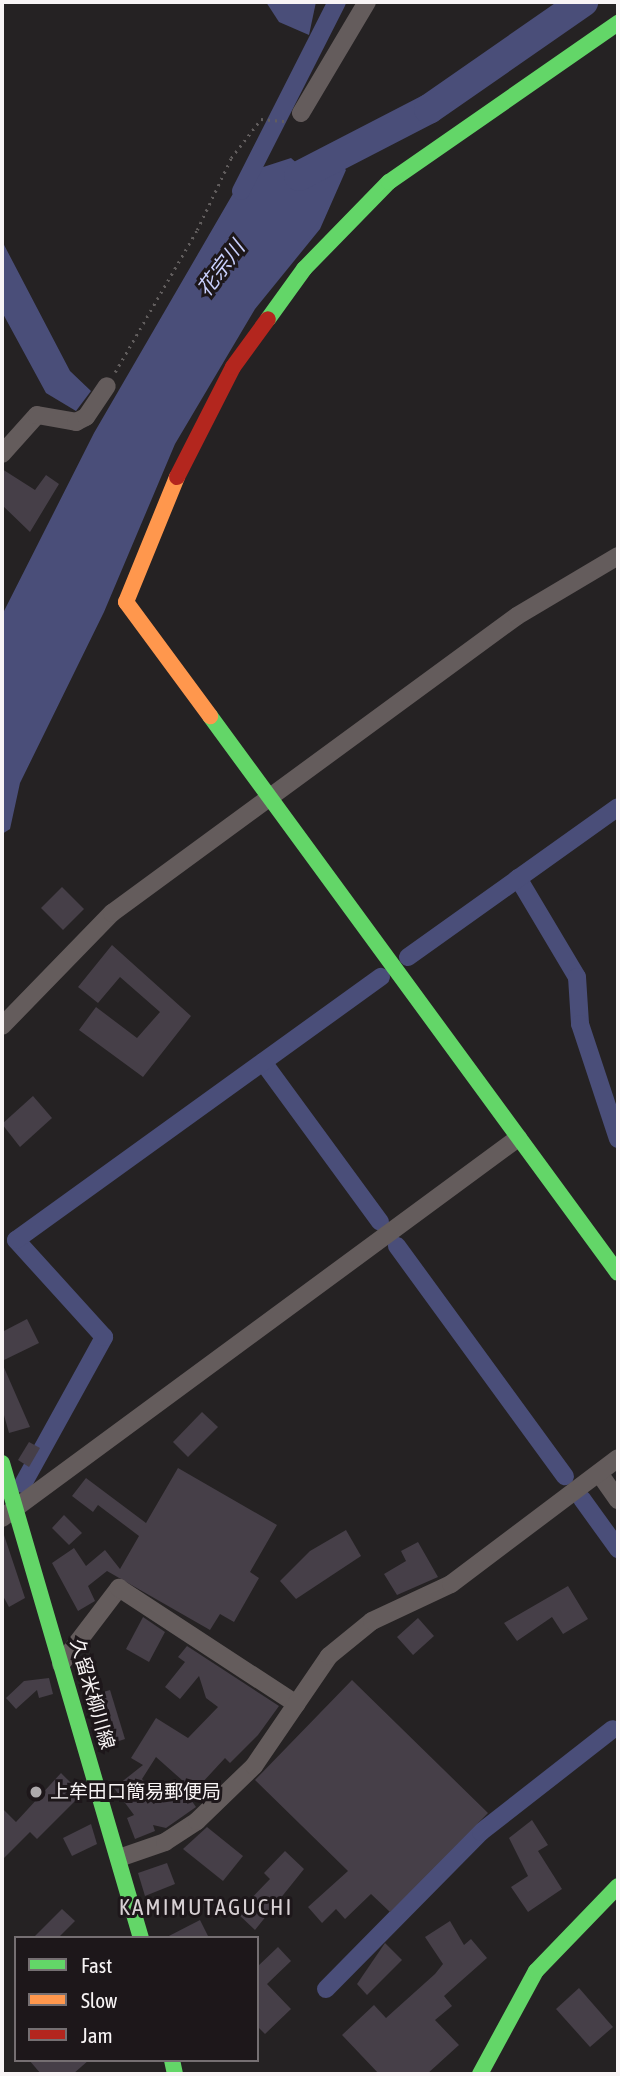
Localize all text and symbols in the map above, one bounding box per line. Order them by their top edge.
water label: 花宗川 [191,235,249,301]
street label: 久留米柳川線 [65,1636,119,1752]
place label: 上牟田口簡易郵便局 [50,1781,221,1803]
marker: 上牟田口簡易郵便局 [28,1784,44,1800]
district label: KAMIMUTAGUCHI [120,1893,292,1921]
legend [14,1936,259,2062]
text: Fast [81,1953,112,1977]
text: Slow [81,1988,117,2012]
text: Jam [81,2023,113,2047]

